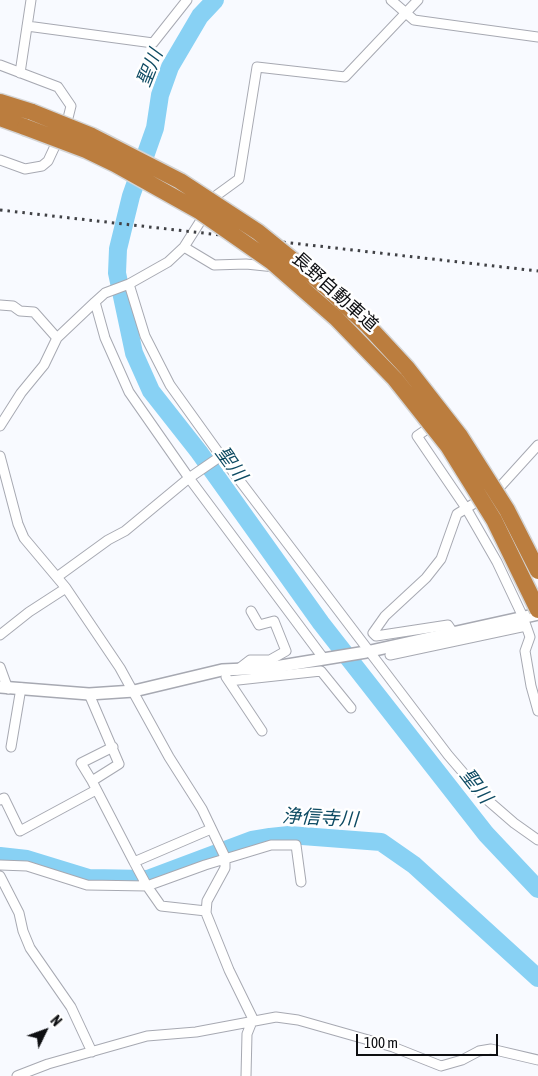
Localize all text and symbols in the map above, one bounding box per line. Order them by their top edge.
water label: 聖川 [132,46,168,90]
street label: 長野自動車道 [288,248,382,336]
water label: 聖川 [211,442,251,486]
water label: 聖川 [455,764,497,808]
water label: 浄信寺川 [281,805,359,831]
north arrow [20,1006,70,1056]
text: N [47,1013,65,1029]
scale bar [358,1024,500,1056]
text: 100 m [364,1034,398,1051]

